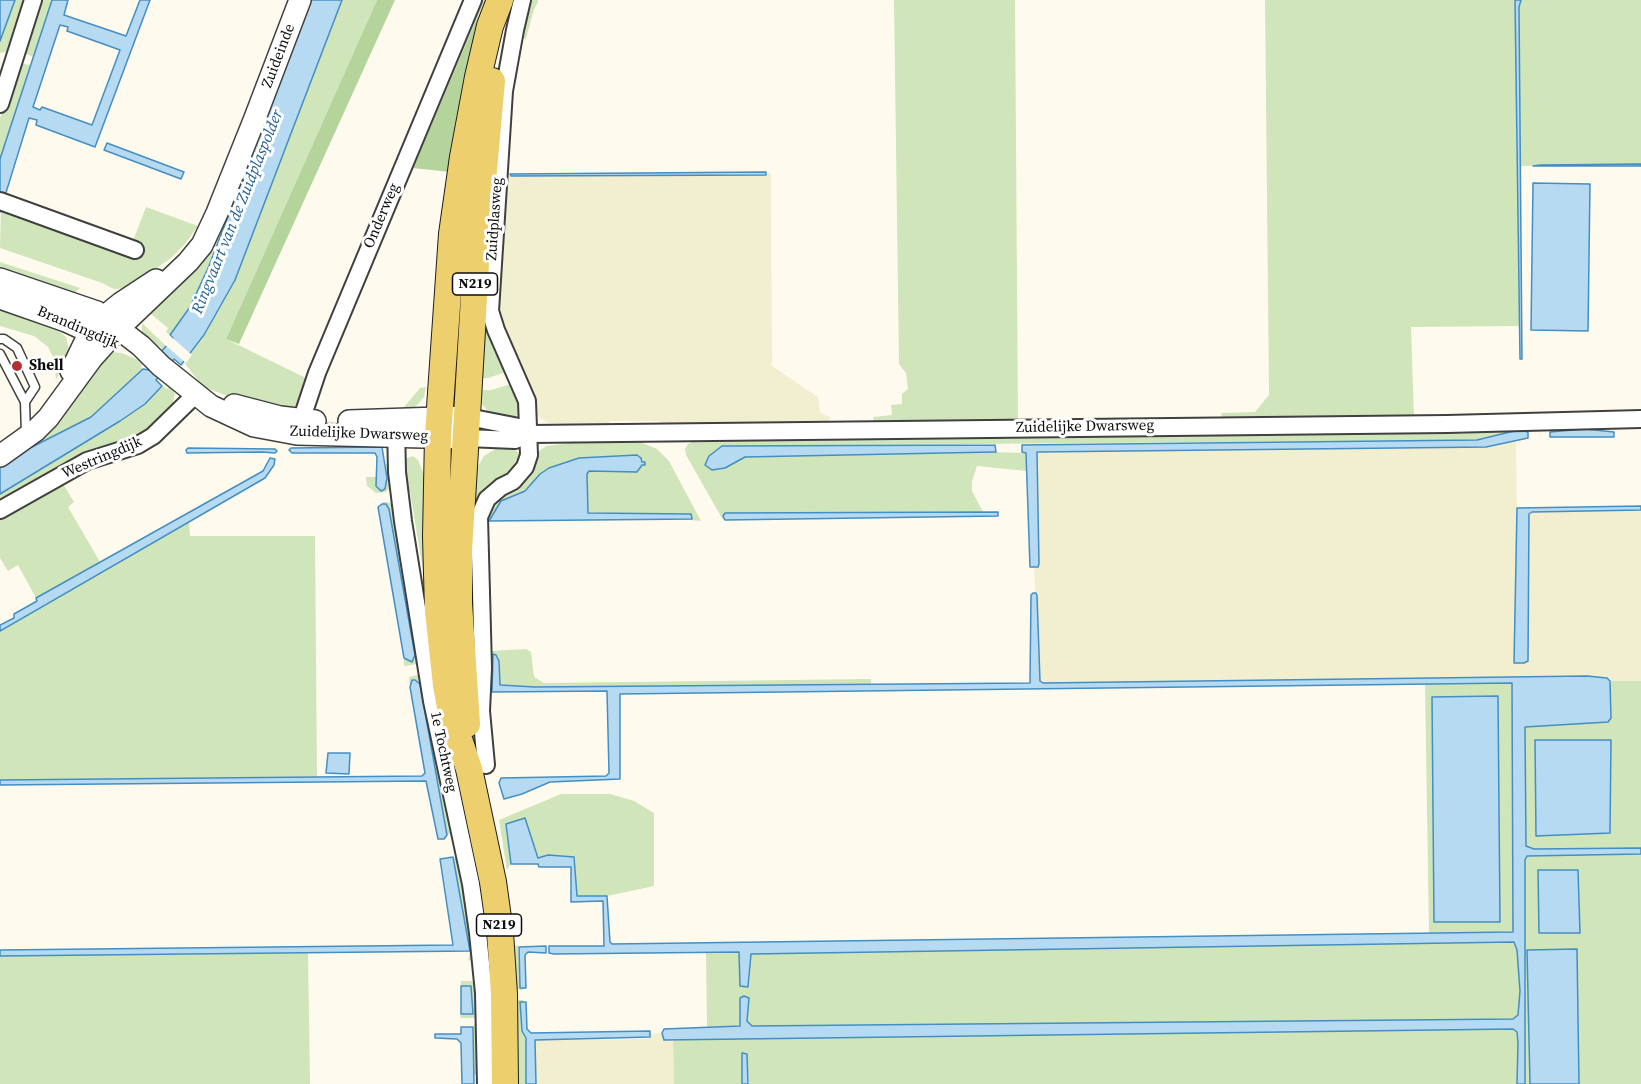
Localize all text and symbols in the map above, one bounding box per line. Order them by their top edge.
street label: Zuideinde [259,21,299,91]
water label: Ringvaart van de Zuidplaspolder [188,107,288,317]
street label: Zuidplasweg [483,177,507,261]
street label: Onderweg [360,181,404,251]
road number: N219 [452,273,498,295]
street label: Brandingdijk [34,303,122,353]
place label: Shell [29,357,64,375]
marker: Shell [10,359,24,373]
street label: Zuidelijke Dwarsweg [1016,417,1154,437]
street label: Zuidelijke Dwarsweg [290,423,428,445]
street label: Westringdijk [59,433,145,483]
street label: 1e Tochtweg [426,710,460,794]
road number: N219 [476,914,522,936]

